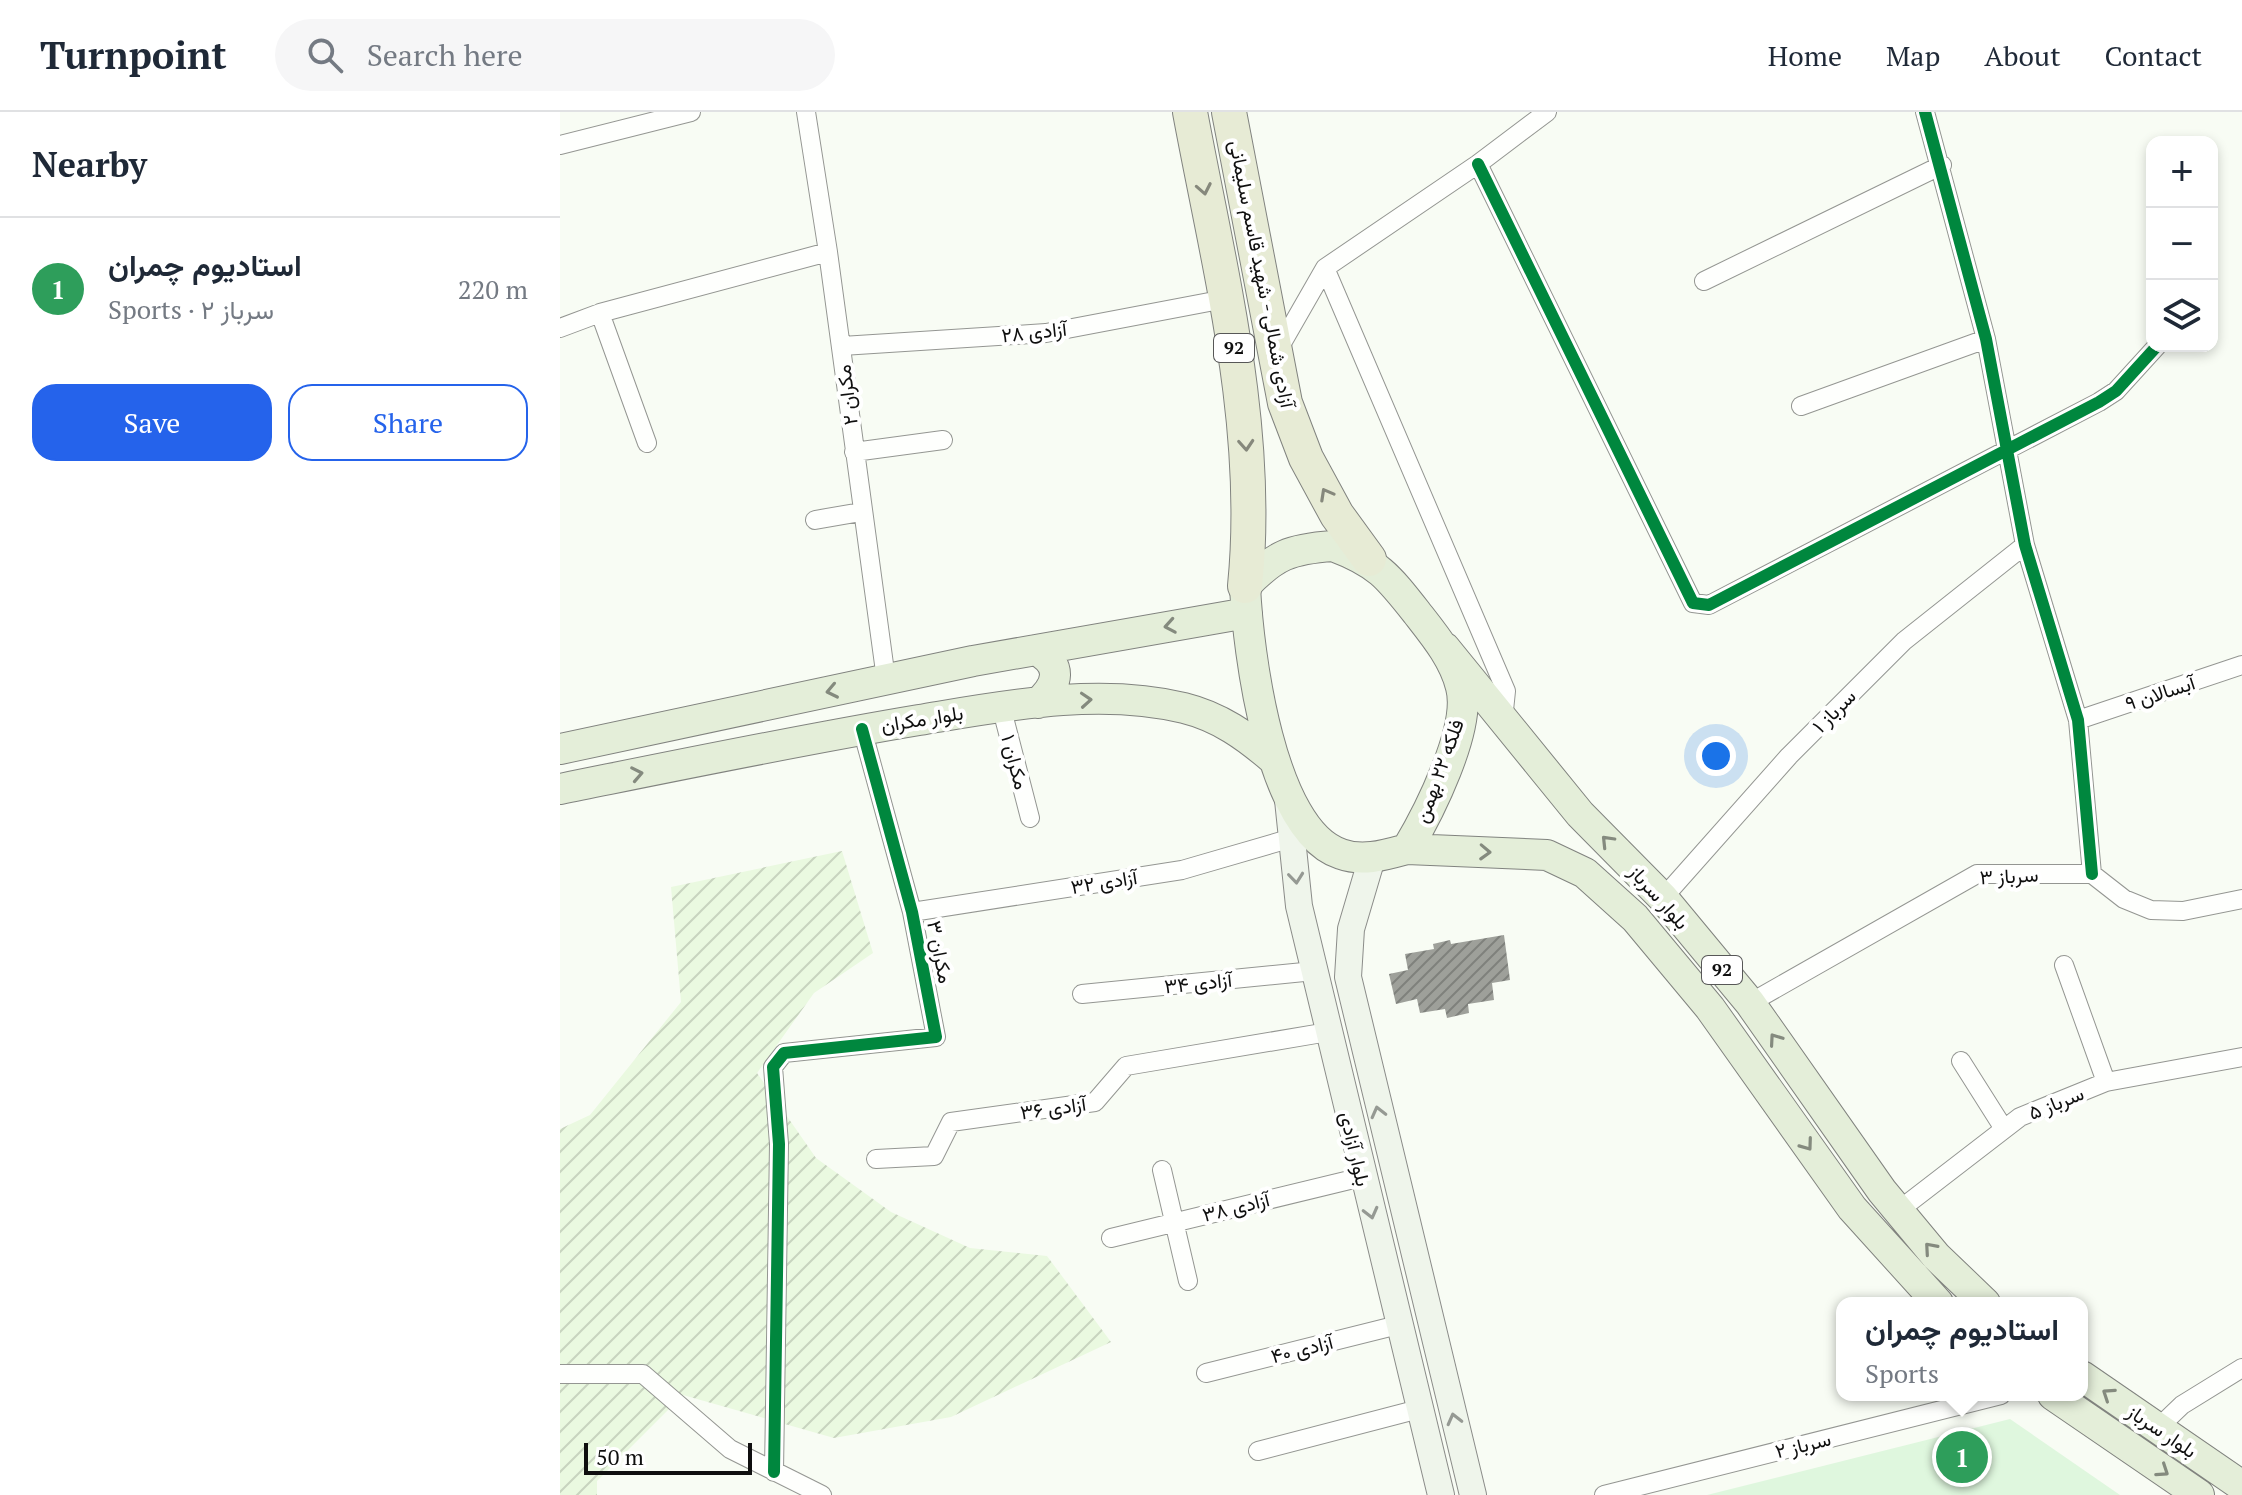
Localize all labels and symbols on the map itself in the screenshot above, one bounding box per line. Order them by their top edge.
street label: آزادی شمالی - شهید قاسم سلیمانی [1223,138,1302,411]
one-way arrow [1195,182,1212,195]
street label: آزادی ۲۸ [1000,315,1069,348]
road number: 92 [1214,334,1254,362]
street label: مکران ۲ [829,363,864,427]
one-way arrow [1237,439,1254,452]
one-way arrow [1320,488,1336,503]
one-way arrow [1163,617,1176,634]
street label: آبسالان ۹ [2121,668,2200,716]
one-way arrow [826,682,839,699]
street label: سرباز ۱ [1806,683,1861,738]
one-way arrow [1080,692,1093,709]
street label: بلوار مکران [879,699,965,738]
street label: فلکه ۲۲ بهمن [1407,715,1470,826]
street label: مکران ۱ [995,731,1036,792]
your location [1696,736,1736,776]
one-way arrow [629,766,643,783]
one-way arrow [1602,836,1616,850]
one-way arrow [1479,844,1492,861]
street label: بلوار سرباز [1622,858,1696,935]
street label: سرباز ۳ [1979,860,2039,891]
street label: آزادی ۳۲ [1069,863,1140,900]
one-way arrow [1287,872,1304,885]
street label: مکران ۳ [921,918,960,986]
road number: 92 [1702,956,1742,984]
street label: آزادی ۳۴ [1163,965,1234,999]
one-way arrow [1770,1033,1785,1048]
street label: سرباز ۵ [2024,1079,2088,1126]
street label: آزادی ۳۶ [1018,1089,1089,1125]
one-way arrow [1371,1106,1388,1120]
street label: بلوار آزادی [1334,1109,1377,1189]
one-way arrow [1797,1136,1812,1150]
street label: آزادی ۳۸ [1199,1185,1274,1228]
one-way arrow [1361,1206,1378,1220]
one-way arrow [1925,1242,1940,1257]
street label: آزادی ۴۰ [1268,1327,1337,1369]
one-way arrow [2103,1389,2117,1404]
street label: بلوار سرباز [2121,1397,2202,1464]
one-way arrow [1446,1413,1463,1427]
street label: سرباز ۲ [1772,1425,1833,1464]
pin: 1 [1936,1427,1988,1487]
scale bar [584,1439,752,1475]
one-way arrow [2155,1461,2169,1476]

